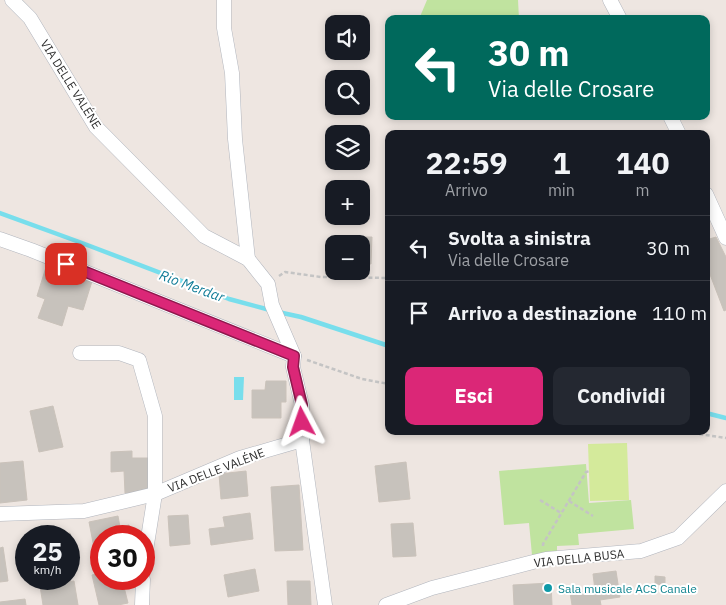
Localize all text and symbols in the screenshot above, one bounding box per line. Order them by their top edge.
map controls [325,15,370,280]
button: sound [325,15,370,60]
text: 30 m [488,30,570,76]
icon: left [405,35,470,100]
street label: VIA DELLE VALÉNE [37,37,105,131]
button: search [325,70,370,115]
text: Via delle Crosare [488,74,654,103]
button: layers [325,125,370,170]
text: 22:59 [426,143,507,182]
text: 1 [552,143,570,182]
text: 140 [615,143,669,182]
button: + [325,180,370,225]
text: Arrivo [445,180,488,200]
text: min [548,180,575,200]
text: m [635,180,649,200]
text: Svolta a sinistra [448,226,591,250]
icon: left [405,234,433,262]
button: − [325,235,370,280]
text: 30 m [646,236,690,260]
pin [45,243,87,285]
icon: arrive [52,250,80,278]
text: Via delle Crosare [448,250,569,270]
water label: Rio Merdar [157,266,228,306]
icon: arrive [405,299,433,327]
text: Arrivo a destinazione [448,301,637,325]
text: 110 m [652,301,707,325]
button: Esci [405,367,543,425]
button: Condividi [553,367,690,425]
position arrow [275,395,327,447]
street label: VIA DELLE VALÉNE [165,445,267,495]
speed limit sign: 30 [90,525,155,590]
text: 25 [32,535,63,568]
street label: VIA DELLA BUSA [533,546,625,570]
text: km/h [33,562,62,577]
place label: Sala musicale ACS Canale [558,581,697,596]
marker: Sala musicale ACS Canale [542,582,554,594]

